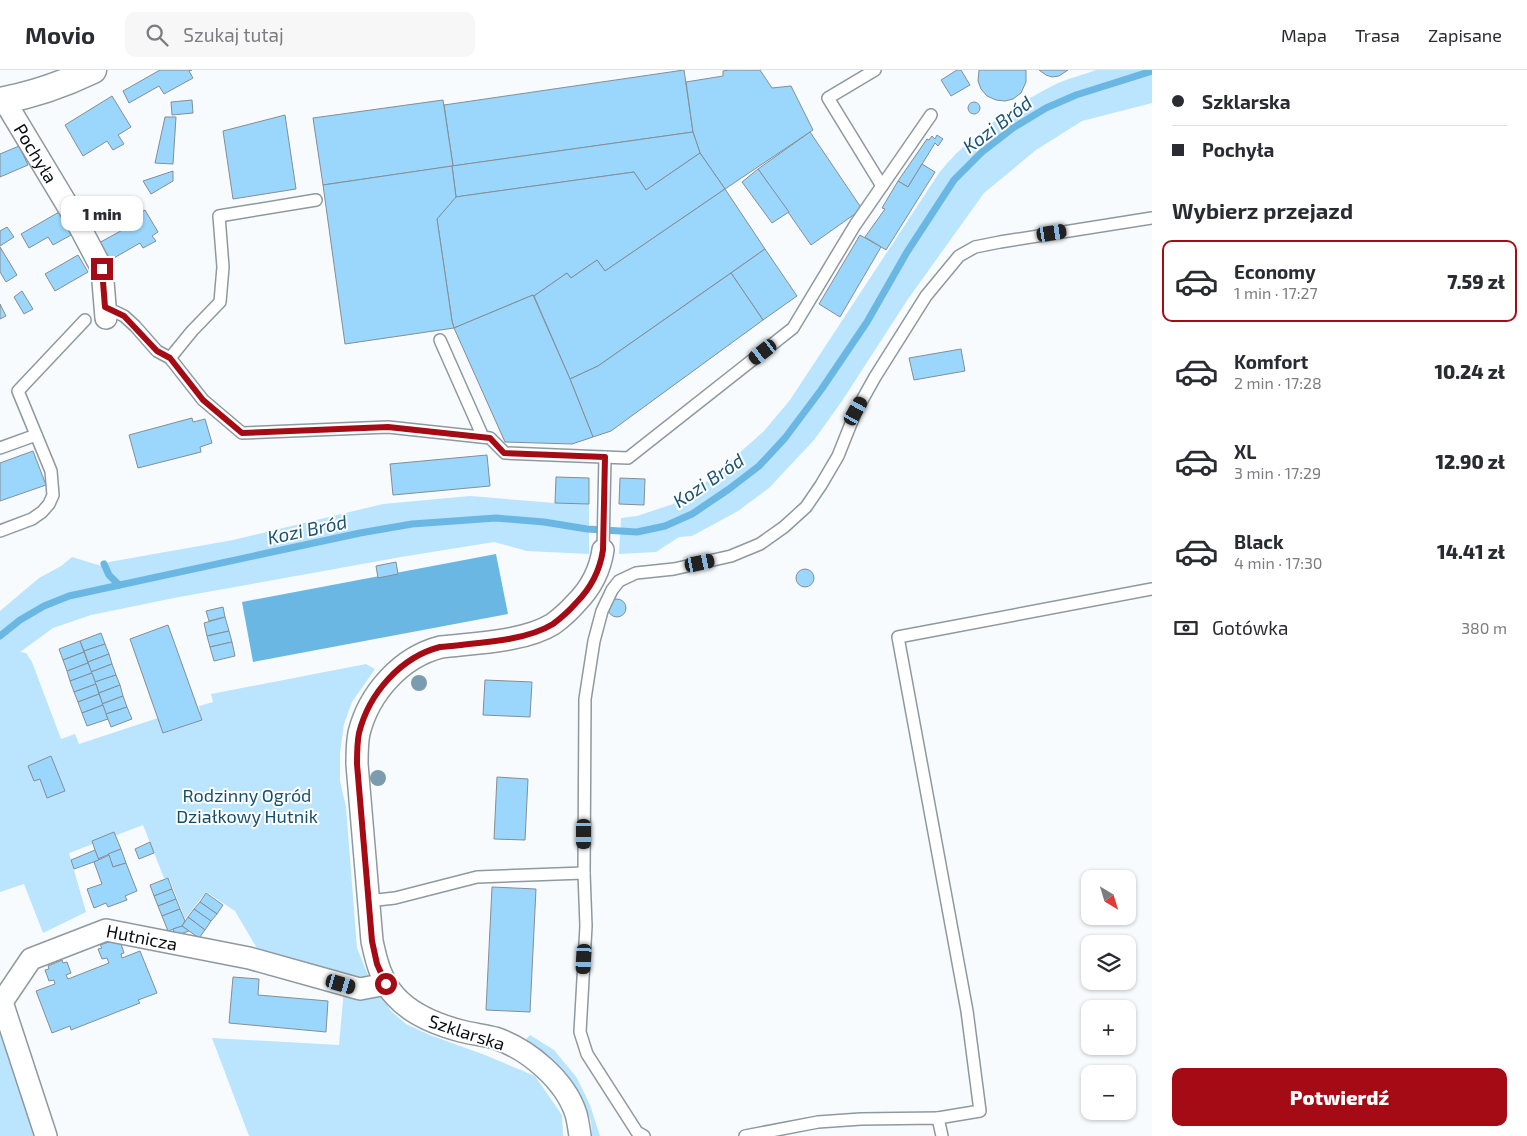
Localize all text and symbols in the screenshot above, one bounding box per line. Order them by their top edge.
search box [125,12,475,57]
text: Movio [25,20,95,49]
icon: search [143,21,171,49]
text: Szukaj tutaj [183,23,284,46]
text: Mapa [1281,24,1327,46]
text: Trasa [1355,24,1400,46]
text: Zapisane [1428,24,1502,46]
water label: Kozi Bród [958,90,1036,158]
text: Szklarska [1202,90,1290,113]
street label: Pochyła [10,119,62,187]
text: Pochyła [1202,138,1274,161]
callout: 1 min [61,196,143,232]
text: Wybierz przejazd [1172,197,1353,223]
text: 1 min [82,204,122,223]
car [1036,223,1067,243]
route end [91,258,113,280]
icon: car [1174,259,1219,304]
text: Economy [1234,260,1316,283]
text: 7.59 zł [1447,270,1505,293]
text: 1 min · 17:27 [1234,283,1318,302]
car [746,337,779,367]
icon: car [1174,349,1219,394]
text: Komfort [1234,350,1308,373]
text: 10.24 zł [1434,360,1505,383]
text: 2 min · 17:28 [1234,373,1322,392]
car [842,394,869,428]
icon: car [1174,439,1219,484]
text: XL [1234,440,1256,463]
water label: Kozi Bród [668,448,748,512]
text: 12.90 zł [1435,450,1505,473]
text: 3 min · 17:29 [1234,463,1321,482]
water label: Kozi Bród [265,509,349,549]
icon: car [1174,529,1219,574]
text: Black [1234,530,1284,553]
text: 14.41 zł [1437,540,1505,563]
car [683,553,716,573]
text: 4 min · 17:30 [1234,553,1322,572]
icon: cash [1172,614,1200,642]
text: Gotówka [1212,616,1288,639]
text: 380 m [1461,618,1507,637]
park label: Rodzinny Ogród Działkowy Hutnik [176,784,318,827]
car [576,819,591,849]
north arrow [1081,870,1136,925]
map controls [1081,870,1136,1120]
street label: Hutnicza [105,919,179,955]
button: layers [1081,935,1136,990]
car [575,944,592,974]
car [324,973,357,995]
route start [375,973,397,995]
button: + [1081,1000,1136,1055]
street label: Szklarska [426,1009,508,1055]
button: − [1081,1065,1136,1120]
button: Potwierdź [1172,1068,1507,1126]

